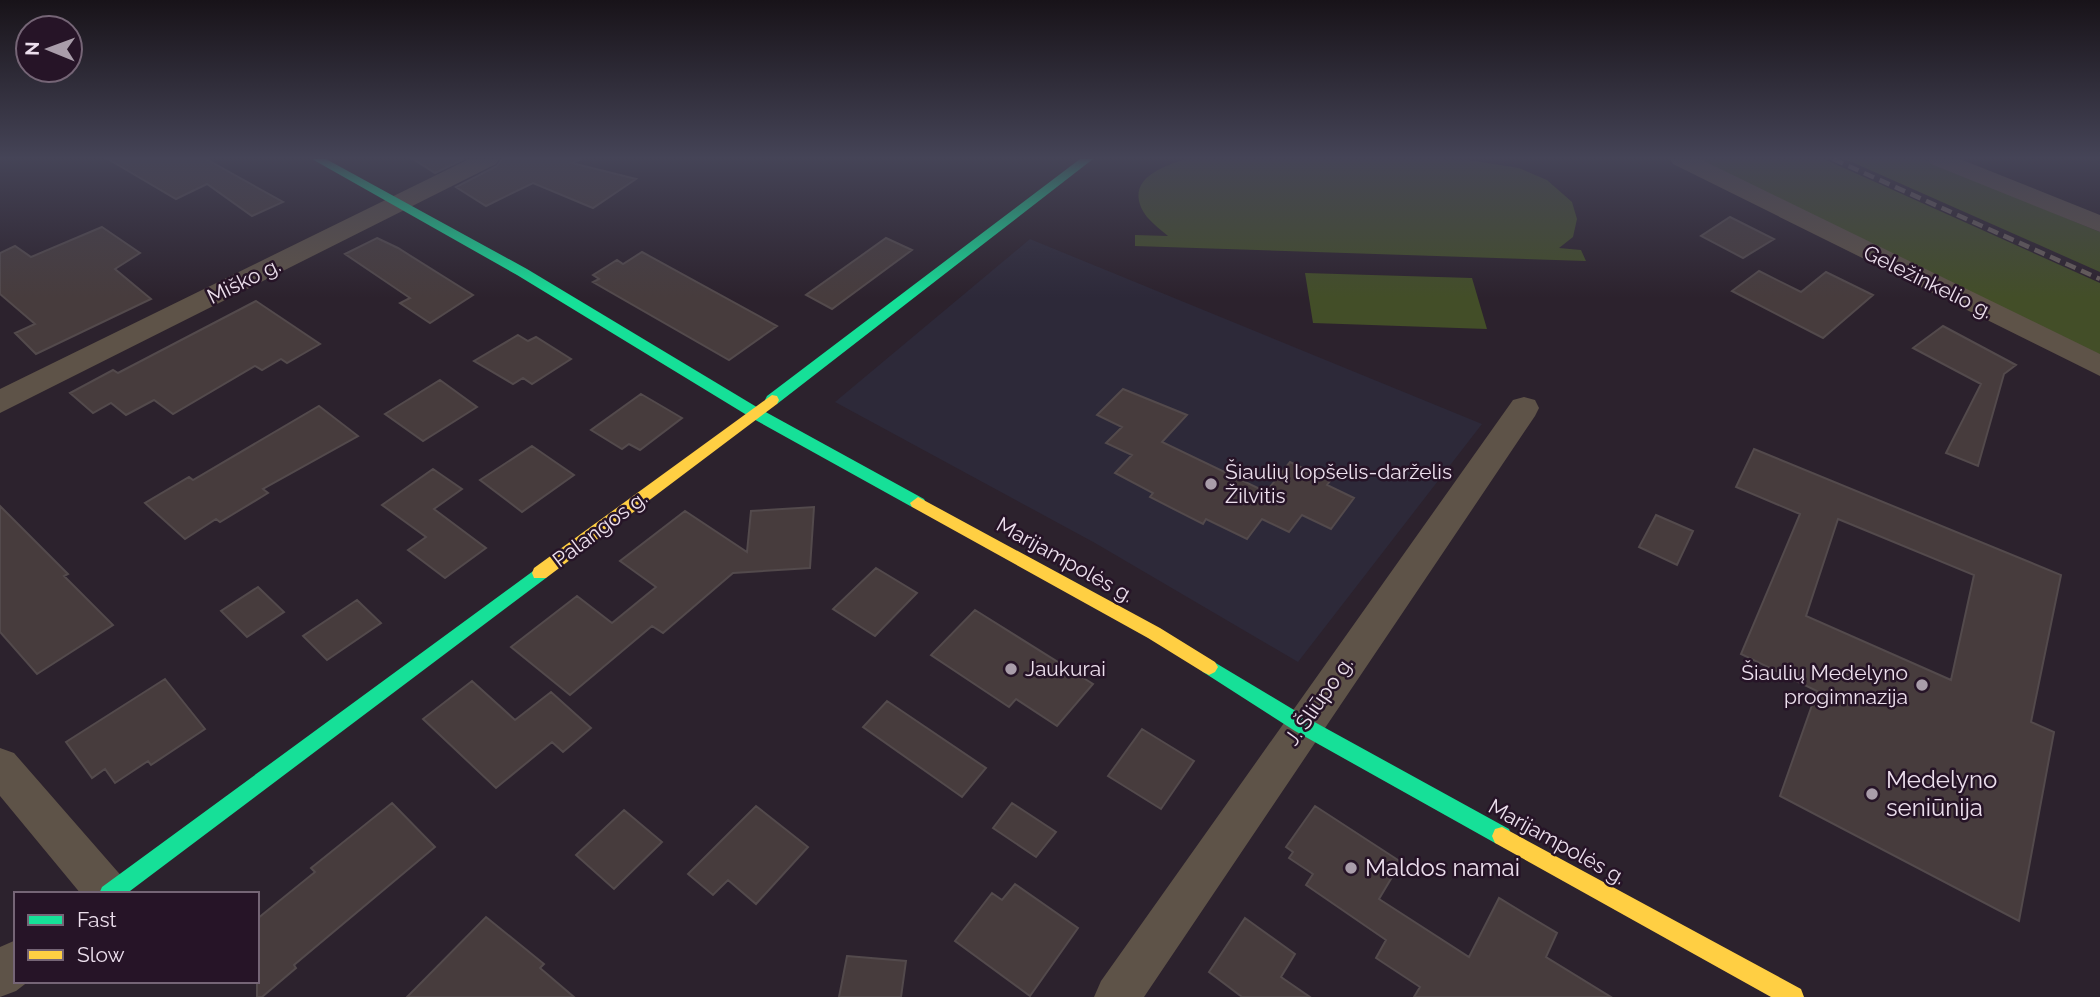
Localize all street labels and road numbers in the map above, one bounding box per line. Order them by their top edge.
street label: Geležinkelio g. [1860,240,1997,324]
street label: Miško g. [203,252,285,309]
street label: Palangos g. [548,485,652,572]
street label: Marijampolės g. [992,512,1138,608]
street label: J. Šliūpo g. [1279,652,1358,750]
street label: Marijampolės g. [1484,794,1630,890]

